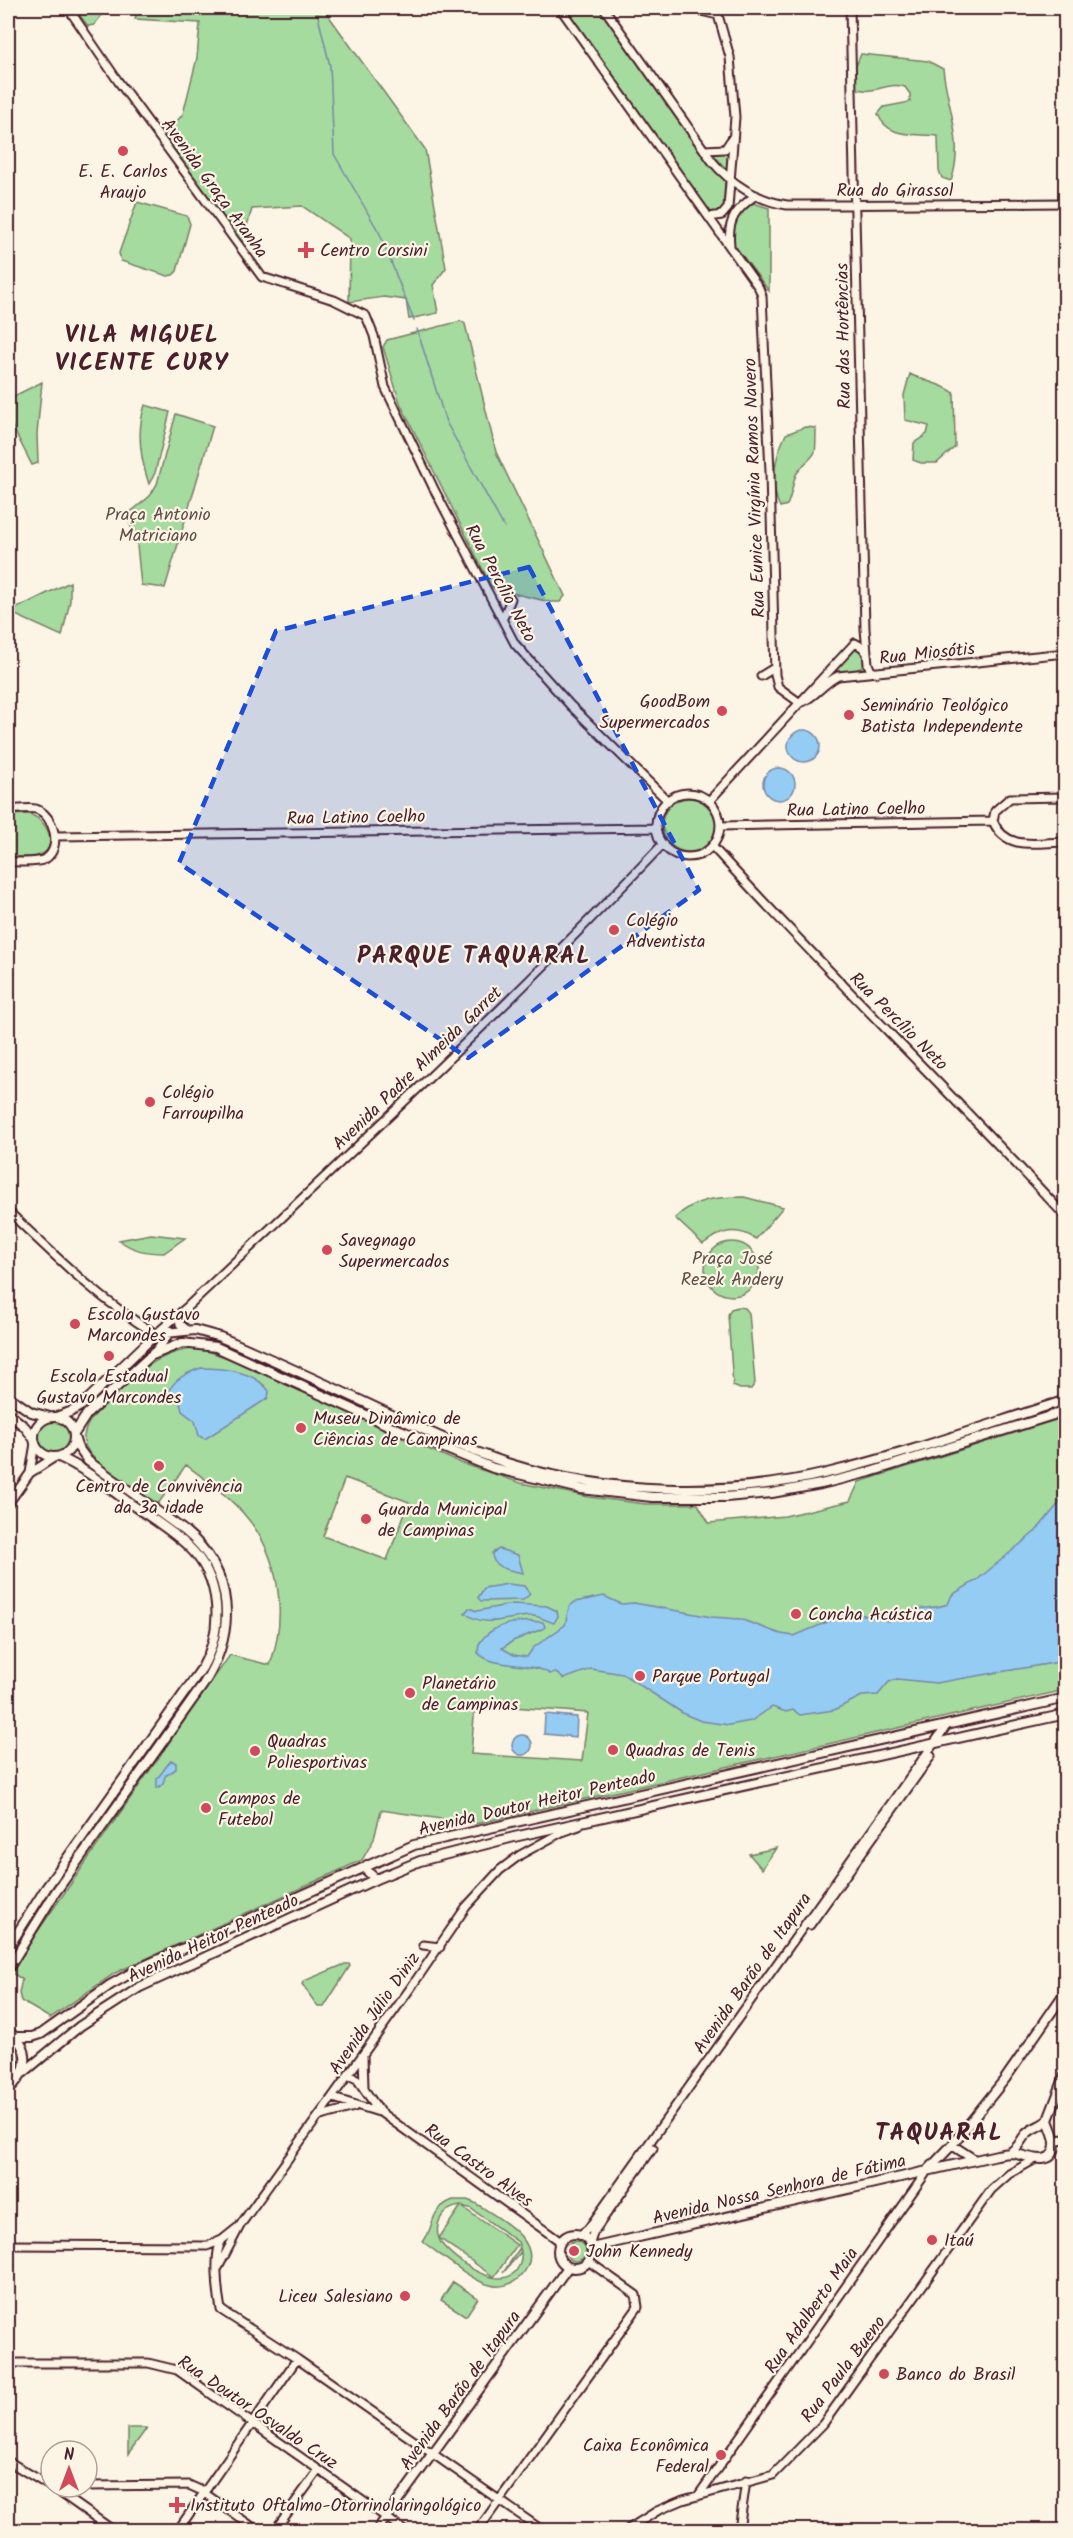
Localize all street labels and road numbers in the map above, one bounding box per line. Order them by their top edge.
street label: Avenida Graça Aranha [153,113,275,265]
street label: Rua do Girassol [837,177,954,206]
street label: Rua das Hortências [829,262,860,409]
street label: Rua Eunice Virgínia Ramos Navero [736,357,775,618]
street label: Rua Percílio Neto [456,519,543,648]
street label: Rua Miosótis [878,635,977,674]
street label: Rua Latino Coelho [786,795,926,826]
street label: Rua Latino Coelho [286,803,426,834]
street label: Rua Percílio Neto [842,966,954,1078]
street label: Avenida Padre Almeida Garret [326,979,510,1158]
street label: Avenida Doutor Heitor Penteado [416,1762,659,1845]
street label: Avenida Heitor Penteado [123,1887,304,1992]
street label: Avenida Barão de Itapura [686,1887,820,2061]
street label: Avenida Júlio Diniz [322,1947,428,2081]
street label: Rua Castro Alves [418,2117,539,2216]
street label: Avenida Nossa Senhora de Fátima [650,2147,909,2234]
street label: Rua Adalberto Maia [758,2242,867,2380]
street label: Avenida Barão de Itapura [393,2305,529,2477]
street label: Rua Paula Bueno [794,2310,894,2430]
street label: Rua Doutor Osvaldo Cruz [171,2349,343,2478]

